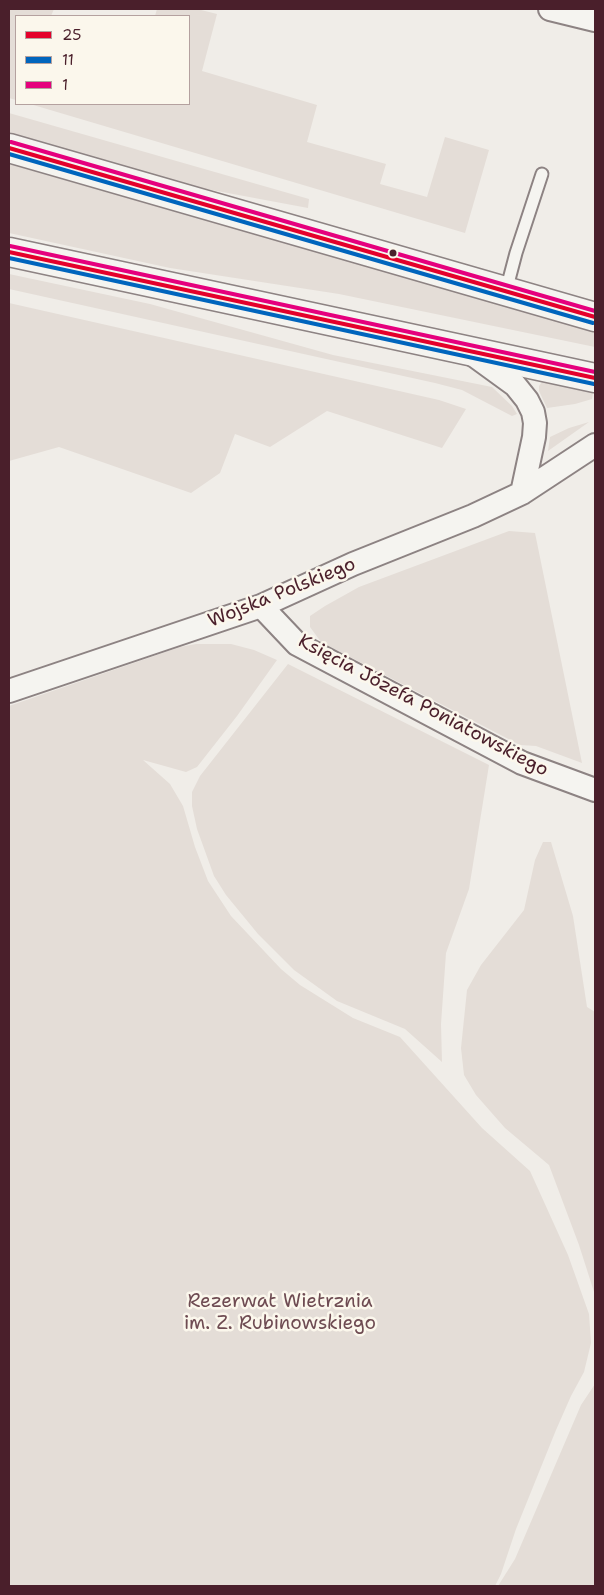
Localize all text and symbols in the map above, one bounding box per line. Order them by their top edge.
legend [15,15,190,105]
text: 25 [62,25,81,45]
text: 11 [62,50,74,70]
text: 1 [62,75,68,95]
unlabelled marker [388,248,398,258]
street label: Wojska Polskiego [205,553,359,633]
street label: Księcia Józefa Poniatowskiego [294,630,552,782]
park label: Rezerwat Wietrznia im. Z. Rubinowskiego [184,1291,376,1335]

